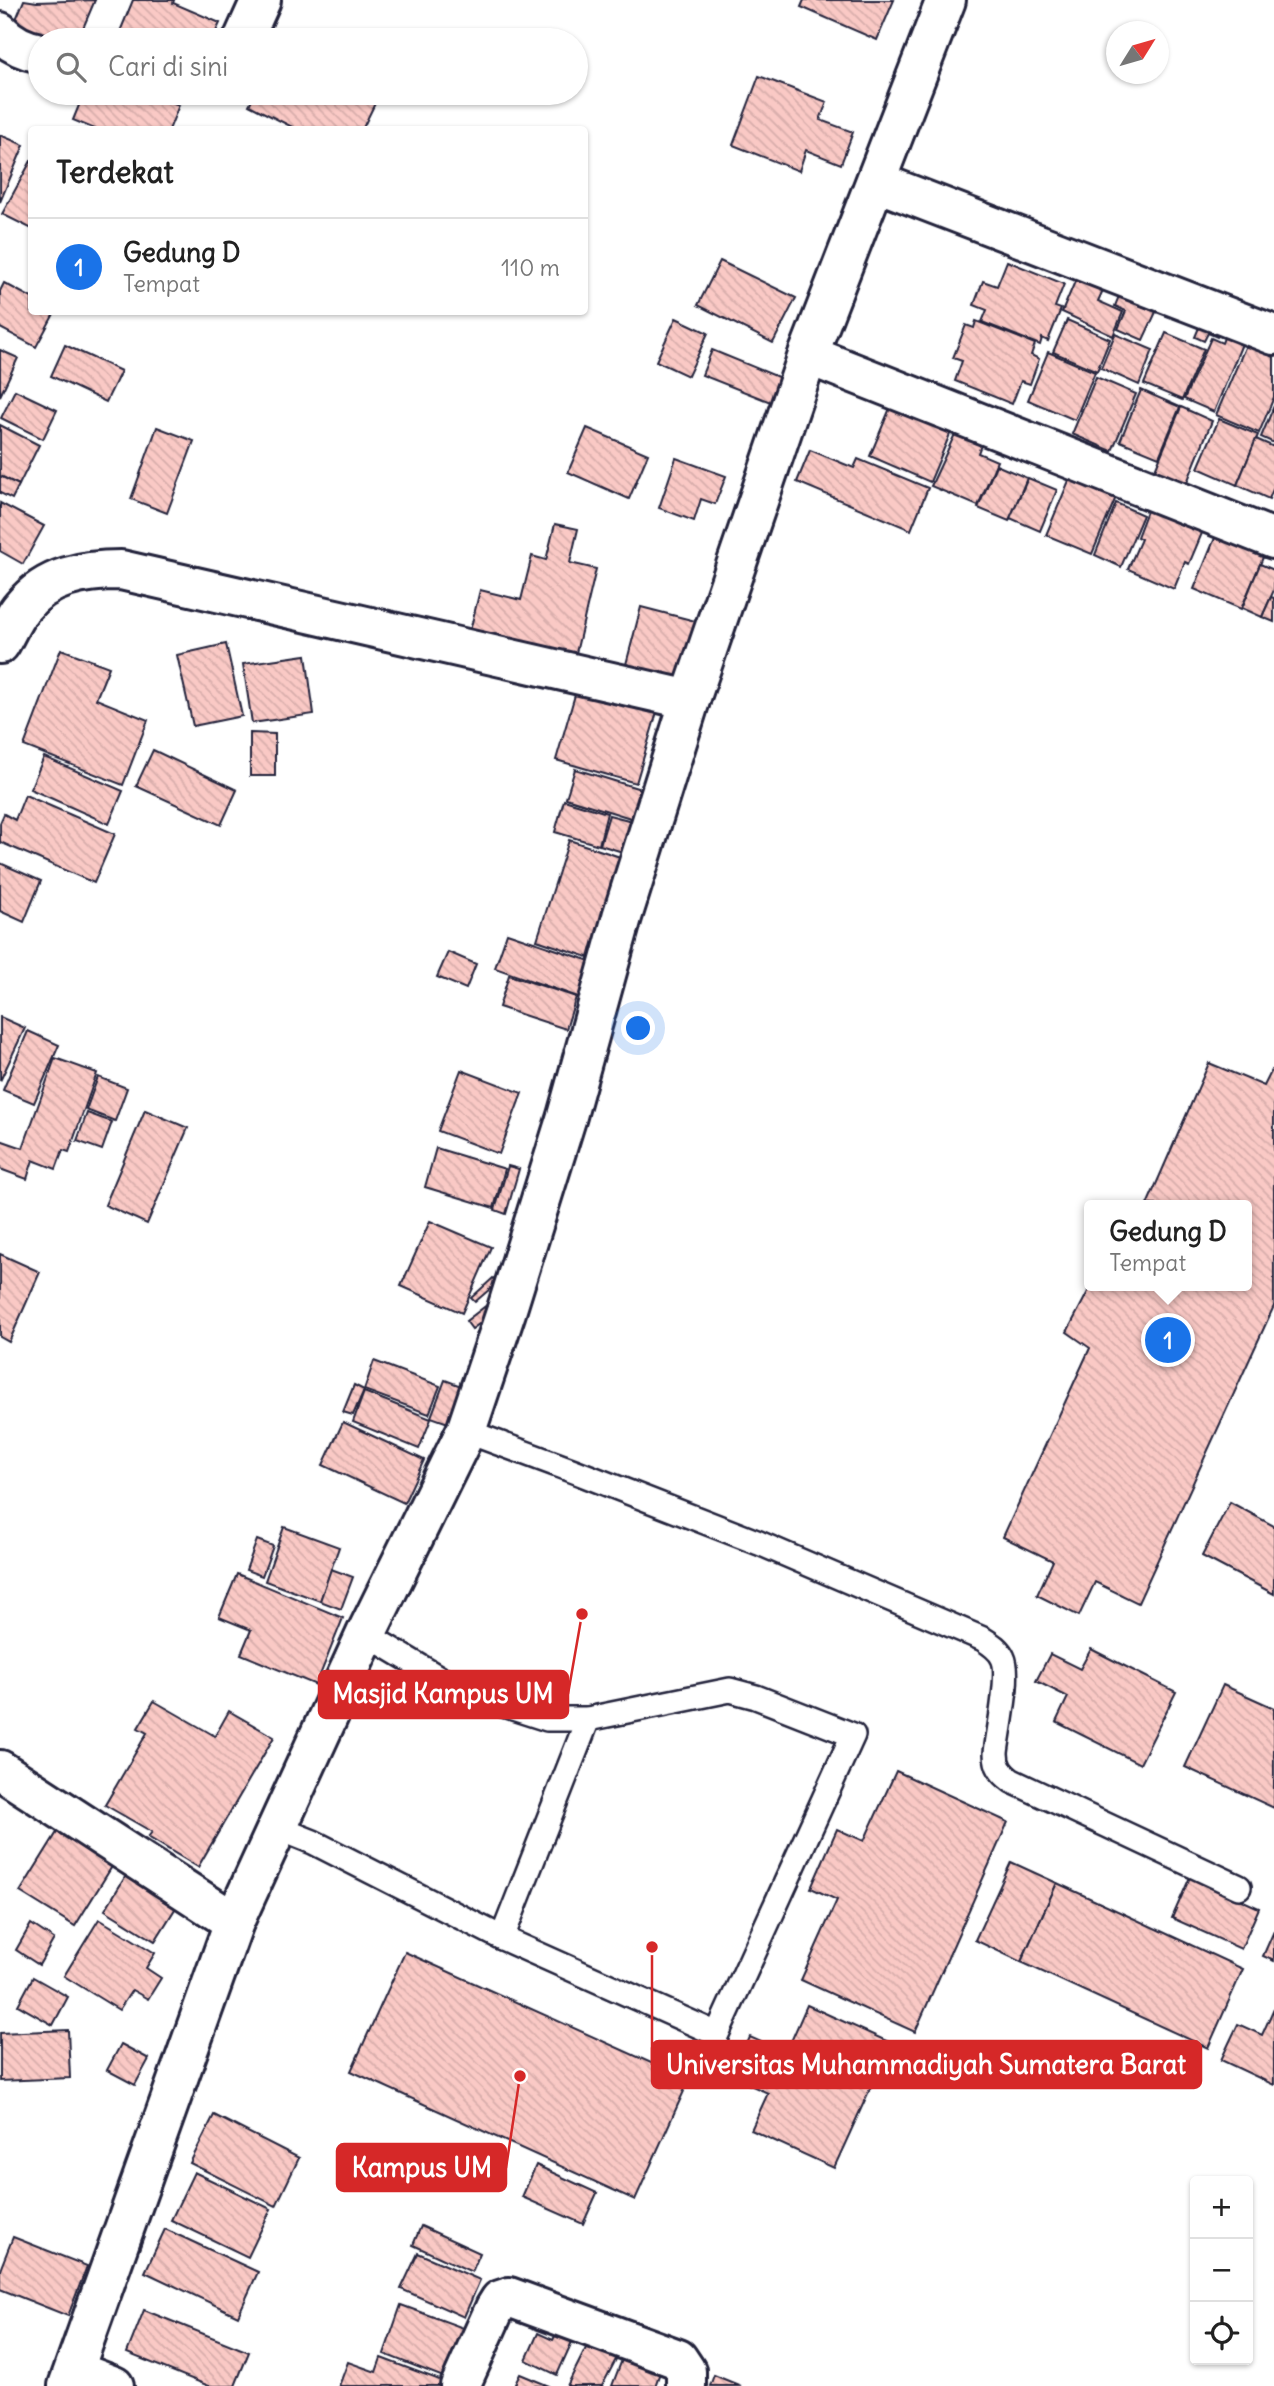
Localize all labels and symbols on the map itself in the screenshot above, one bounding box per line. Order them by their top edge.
north arrow [1106,21,1169,84]
your location [621,1011,655,1045]
pin: 1 [1145,1314,1191,1366]
callout: Masjid Kampus UM [319,1671,568,1718]
text: Masjid Kampus UM [332,1677,554,1710]
callout: Universitas Muhammadiyah Sumatera Barat [652,2041,1201,2088]
text: Universitas Muhammadiyah Sumatera Barat [666,2048,1186,2081]
callout: Kampus UM [337,2144,506,2191]
text: Kampus UM [352,2151,492,2184]

